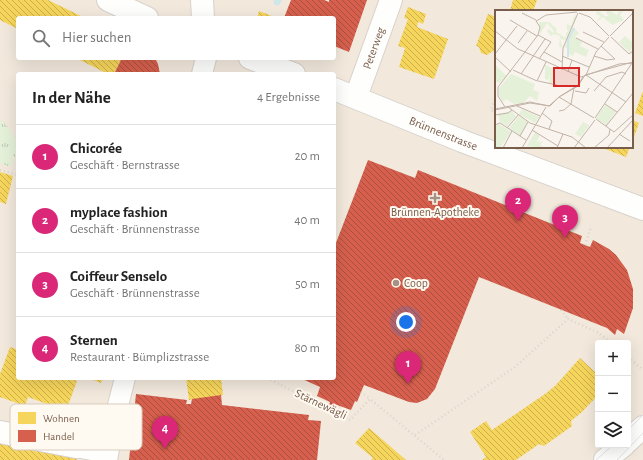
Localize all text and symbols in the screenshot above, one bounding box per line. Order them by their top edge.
inset map [495,10,633,148]
search box [16,16,336,60]
street label: Peterweg [361,25,387,71]
icon: search [30,27,52,49]
text: Hier suchen [62,30,132,45]
text: In der Nähe [32,89,111,106]
text: 4 Ergebnisse [257,91,320,104]
street label: Brünnenstrasse [408,114,479,152]
text: Chicorée [70,141,122,156]
text: 1 [43,150,47,163]
text: 20 m [295,150,320,163]
text: Geschäft · Bernstrasse [70,159,180,172]
pin: 2 [505,188,531,221]
marker: Brünnen-Apotheke [430,193,440,203]
text: myplace fashion [70,205,168,220]
pin: 3 [552,205,578,238]
place label: Brünnen-Apotheke [391,206,479,218]
text: 2 [42,214,48,227]
text: 40 m [294,214,320,227]
text: Geschäft · Brünnenstrasse [70,223,200,236]
text: Coiffeur Senselo [70,269,167,284]
place label: Coop [404,277,428,289]
text: 3 [42,278,48,291]
text: 50 m [295,278,320,291]
marker: Coop [391,278,401,288]
text: Geschäft · Brünnenstrasse [70,287,200,300]
your location [396,312,416,332]
text: Sternen [70,333,118,348]
map controls [595,340,631,448]
button: + [595,340,631,376]
text: 4 [42,342,48,355]
text: 80 m [294,342,320,355]
text: Restaurant · Bümplizstrasse [70,351,209,364]
pin: 1 [395,351,421,384]
button: − [595,376,631,412]
street label: Stärnewägli [293,387,349,421]
legend [10,404,142,450]
button: layers [595,412,631,448]
text: Wohnen [43,413,80,424]
pin: 4 [152,416,178,449]
text: Handel [43,431,74,442]

